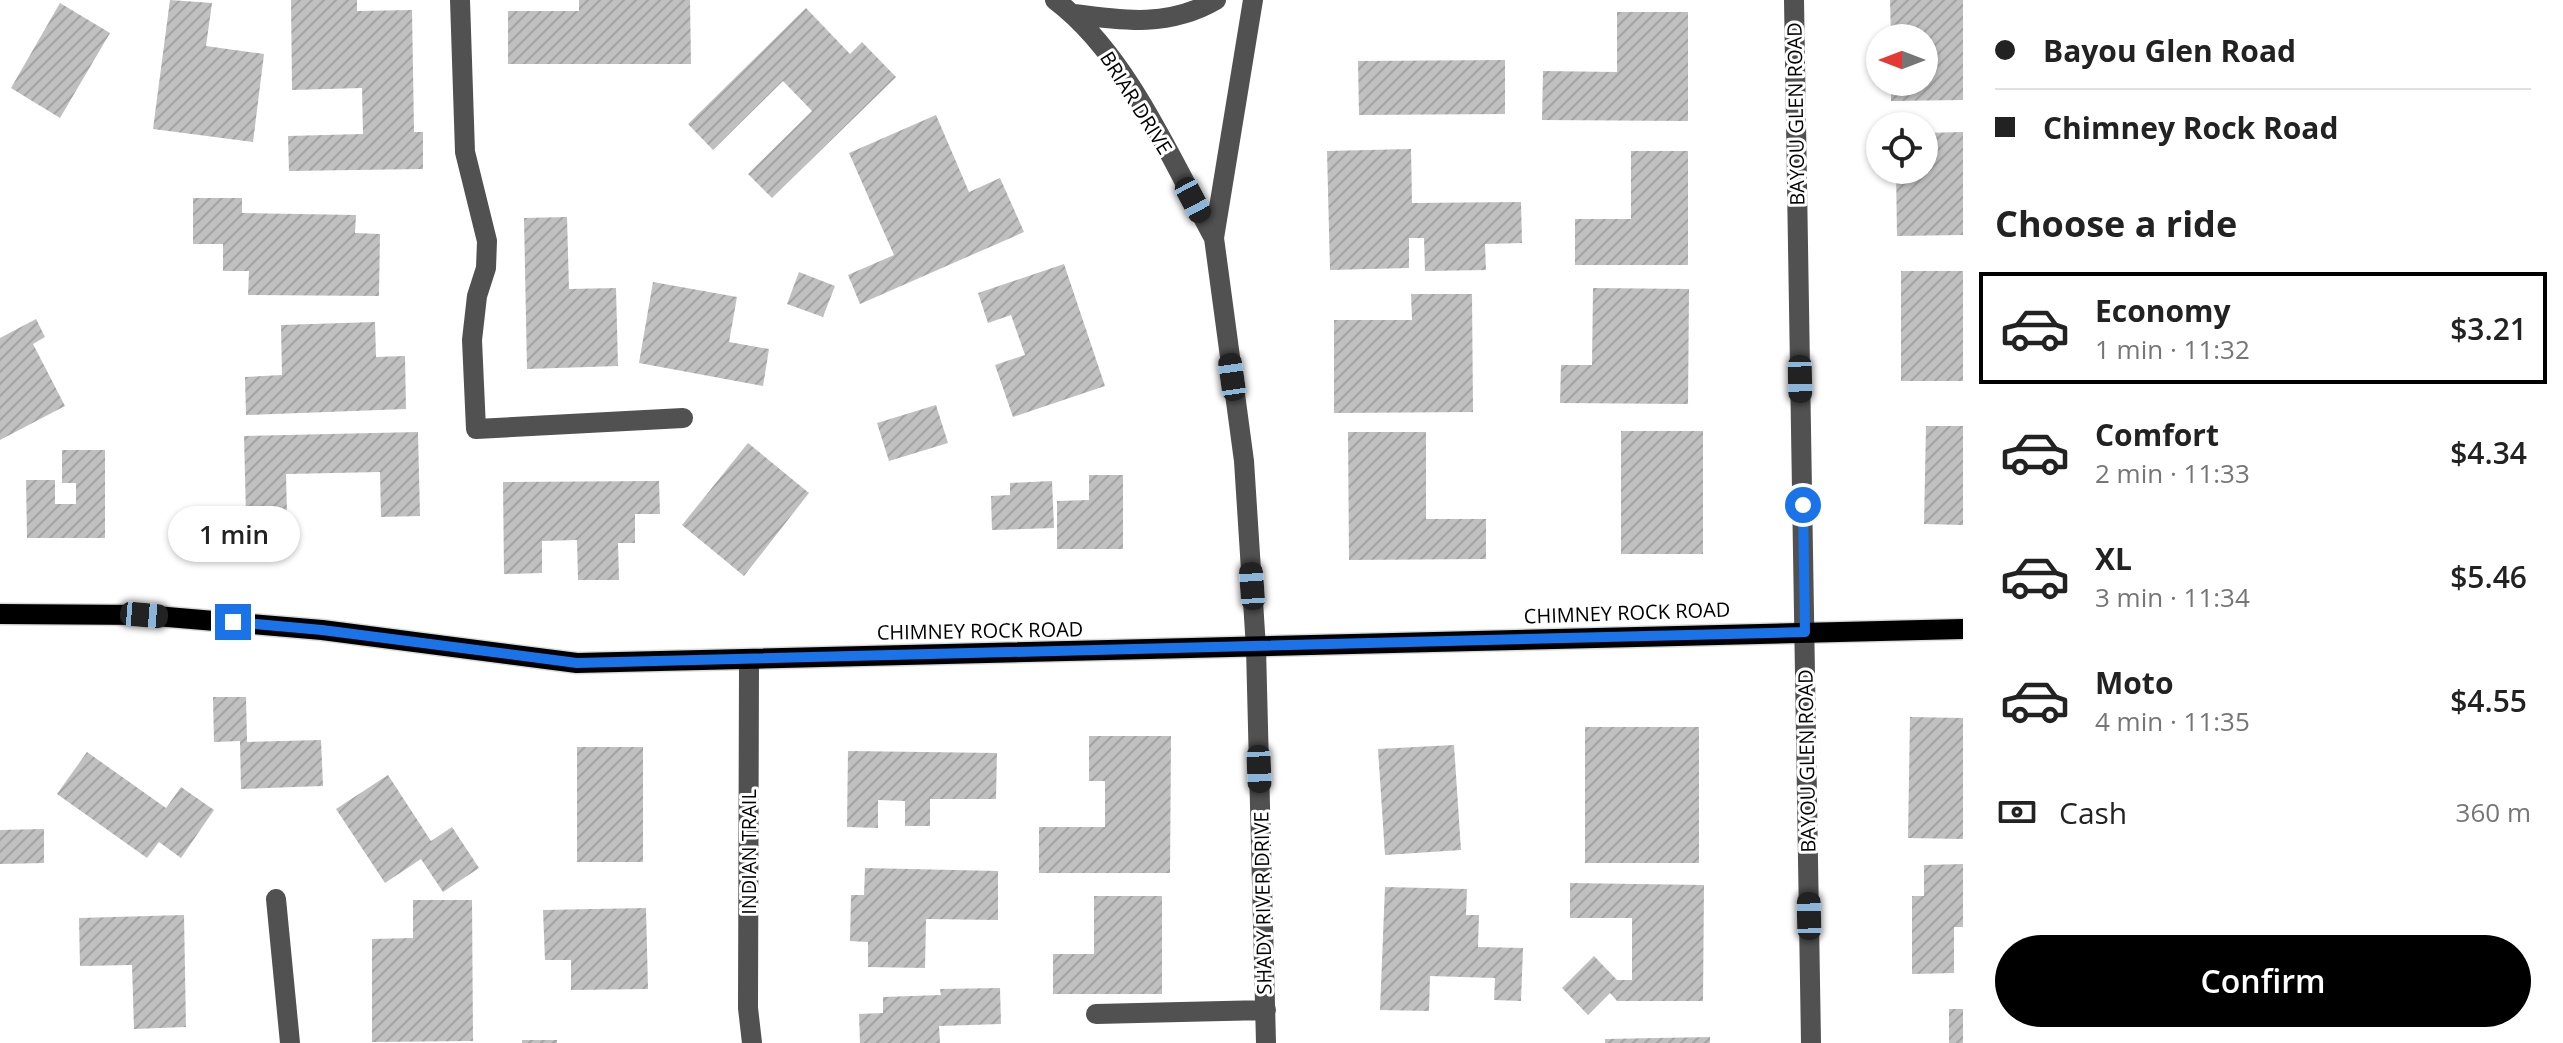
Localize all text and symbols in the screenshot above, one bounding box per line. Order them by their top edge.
street label: BAYOU GLEN ROAD [1780,22,1811,206]
north arrow [1866,24,1938,96]
map controls [1866,24,1938,184]
text: Bayou Glen Road [2043,30,2296,71]
street label: BRIAR DRIVE [1094,46,1179,159]
text: Chimney Rock Road [2043,107,2338,148]
button: locate [1866,112,1938,184]
car [1171,173,1215,227]
text: Choose a ride [1995,199,2237,248]
text: Economy [2095,290,2231,331]
icon: car [1999,292,2071,364]
text: $3.21 [2450,308,2527,349]
text: 1 min · 11:32 [2095,331,2250,367]
car [1217,352,1247,402]
car [1788,355,1812,403]
text: Comfort [2095,414,2219,455]
icon: car [1999,416,2071,488]
text: $4.34 [2450,432,2527,473]
text: 2 min · 11:33 [2095,455,2250,491]
route start [1785,487,1821,523]
callout: 1 min [167,506,299,562]
text: 1 min [199,516,269,552]
text: XL [2095,538,2132,579]
icon: car [1999,540,2071,612]
text: $5.46 [2450,556,2527,597]
car [1238,561,1266,611]
text: 3 min · 11:34 [2095,579,2250,615]
street label: CHIMNEY ROCK ROAD [1523,595,1731,630]
car [119,601,169,629]
route end [215,604,251,640]
street label: CHIMNEY ROCK ROAD [877,615,1083,646]
text: Moto [2095,662,2173,703]
icon: car [1999,664,2071,736]
street label: BAYOU GLEN ROAD [1791,669,1822,853]
text: $4.55 [2450,680,2527,721]
text: 4 min · 11:35 [2095,703,2250,739]
car [1246,745,1272,793]
street label: INDIAN TRAIL [735,789,762,915]
icon: cash [1995,790,2039,834]
text: Cash [2059,792,2127,833]
text: 360 m [2456,794,2531,830]
street label: SHADY RIVER DRIVE [1247,811,1278,995]
car [1797,892,1821,940]
button: Confirm [1995,935,2531,1027]

